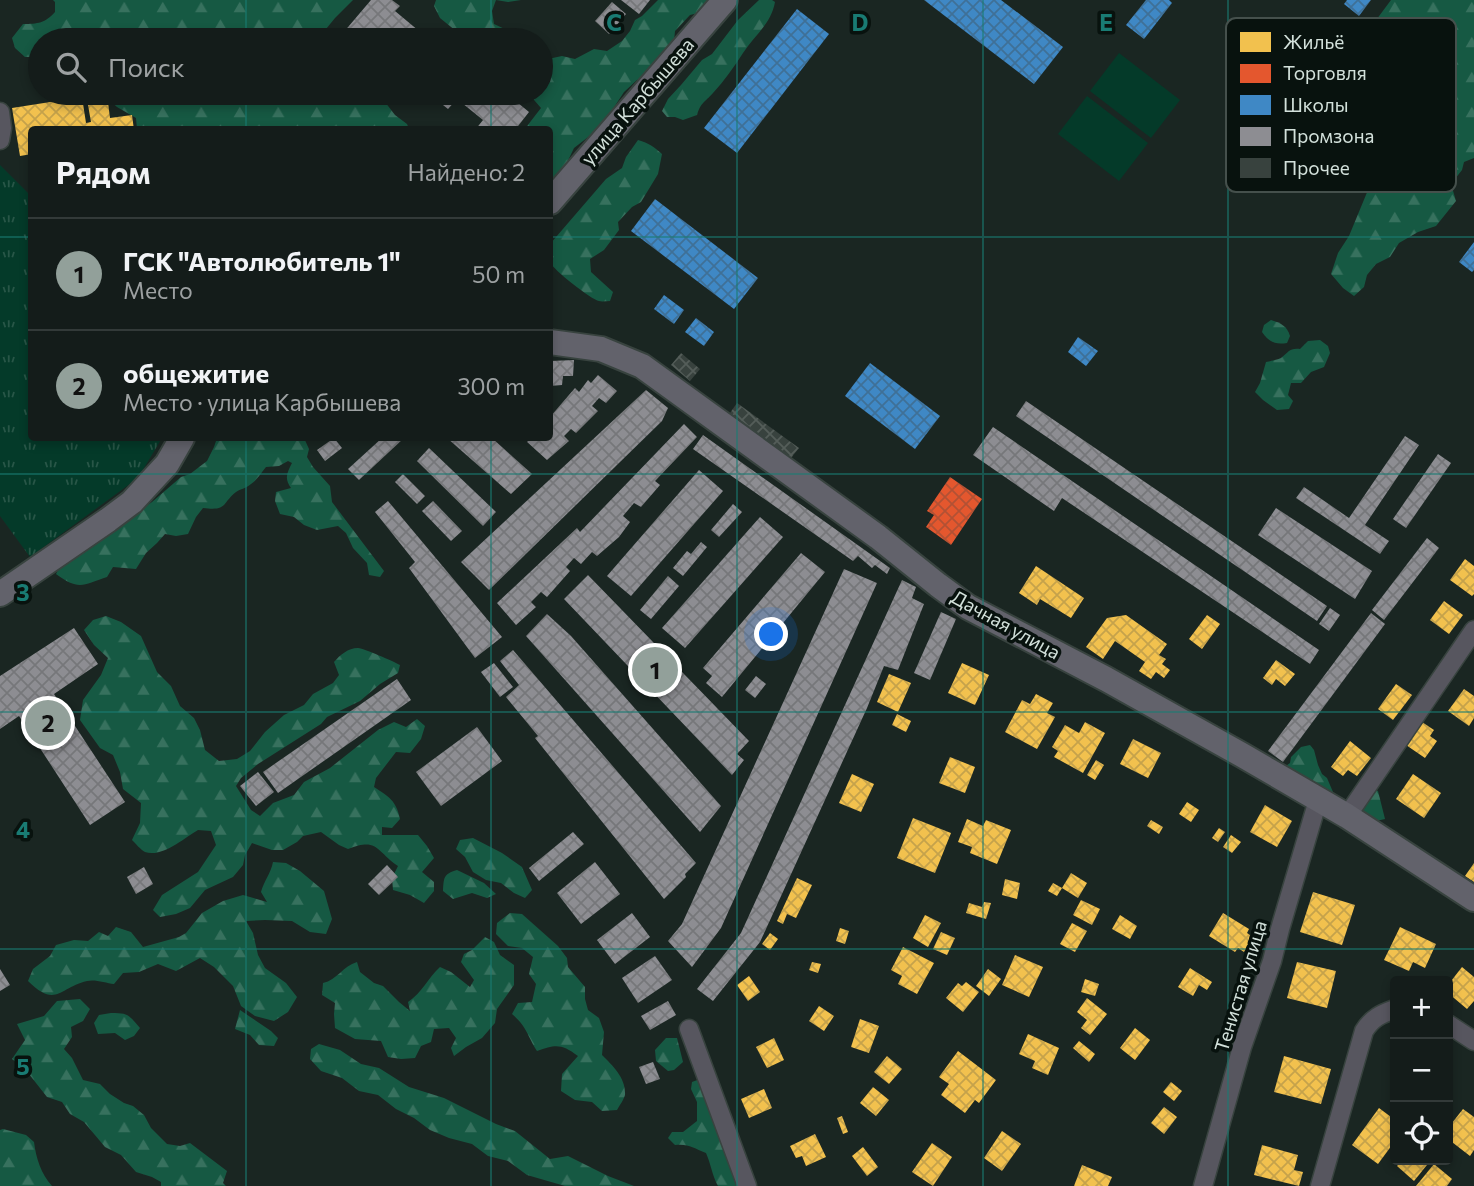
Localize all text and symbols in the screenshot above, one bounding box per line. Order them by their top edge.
text: C [606,8,622,36]
text: D [852,8,869,36]
text: E [1099,8,1113,36]
legend [1226,18,1456,192]
search box [28,28,553,105]
text: Жильё [1283,30,1344,53]
street label: улица Карбышева [576,33,698,169]
icon: search [52,48,90,86]
text: Поиск [108,51,185,82]
text: Торговля [1283,61,1367,84]
text: Школы [1283,93,1349,116]
text: Промзона [1283,124,1374,147]
text: Рядом [56,153,150,190]
text: Прочее [1283,156,1350,179]
text: Найдено: 2 [408,158,525,186]
text: ГСК "Автолюбитель 1" [123,245,401,276]
text: 1 [74,260,84,288]
text: 50 m [472,260,525,288]
text: Место [123,276,193,304]
text: общежитие [123,357,269,388]
text: 2 [72,372,86,400]
text: 300 m [457,372,525,400]
text: Место · улица Карбышева [123,388,401,416]
text: 3 [16,578,30,606]
street label: Дачная улица [947,585,1065,663]
your location [754,617,788,651]
pin: 1 [632,644,678,696]
pin: 2 [25,697,71,749]
text: 4 [16,815,30,843]
street label: Тенистая улица [1209,917,1271,1055]
map controls [1390,976,1453,1165]
button: + [1390,976,1453,1039]
button: − [1390,1039,1453,1102]
text: 5 [16,1052,30,1080]
button: locate [1390,1102,1453,1165]

